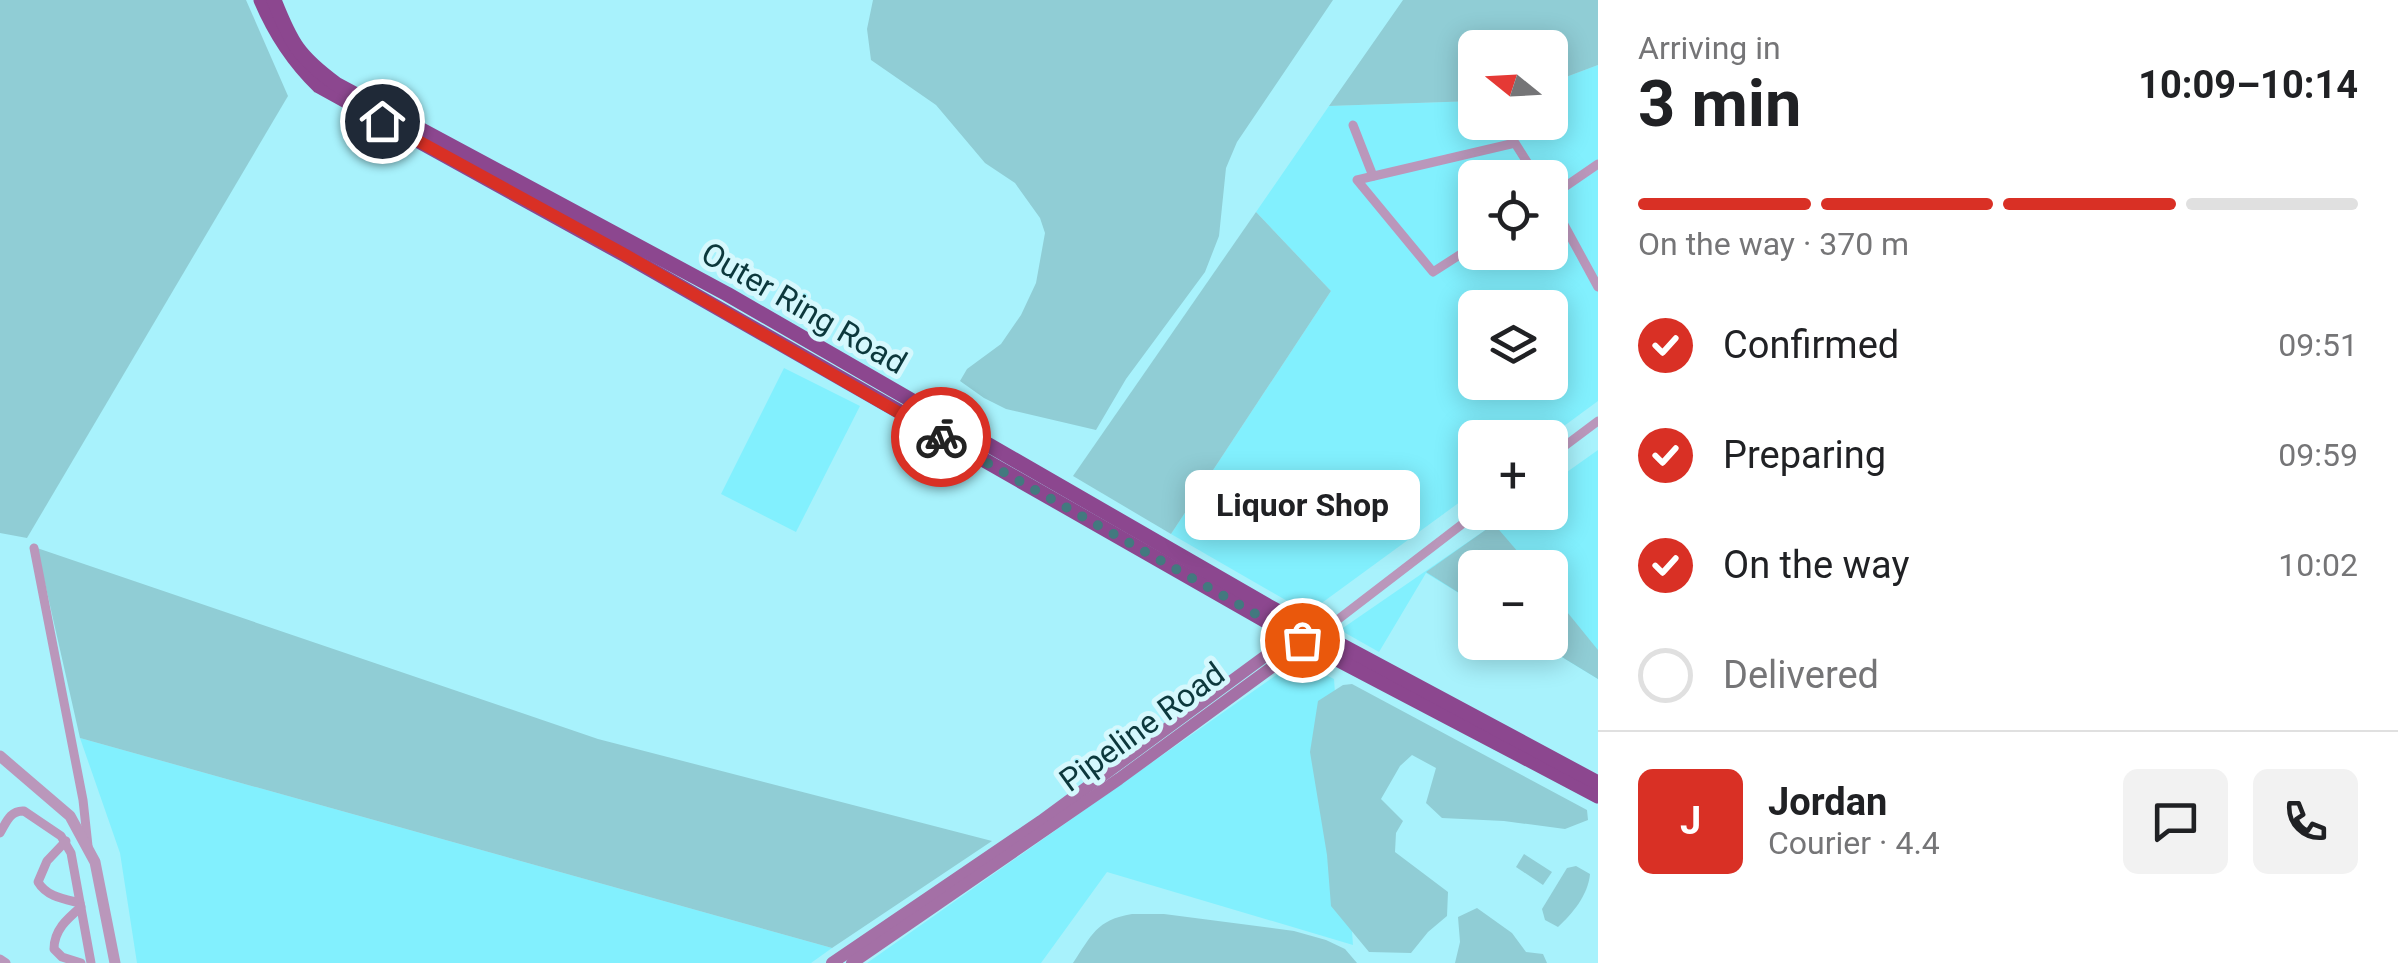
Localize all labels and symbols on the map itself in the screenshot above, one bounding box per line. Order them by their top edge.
north arrow [1458,30,1568,140]
pin [340,79,425,164]
street label: Outer Ring Road [695,234,913,382]
courier [891,387,991,487]
callout: Liquor Shop [1184,470,1420,540]
pin [1260,598,1345,683]
street label: Pipeline Road [1052,654,1232,800]

